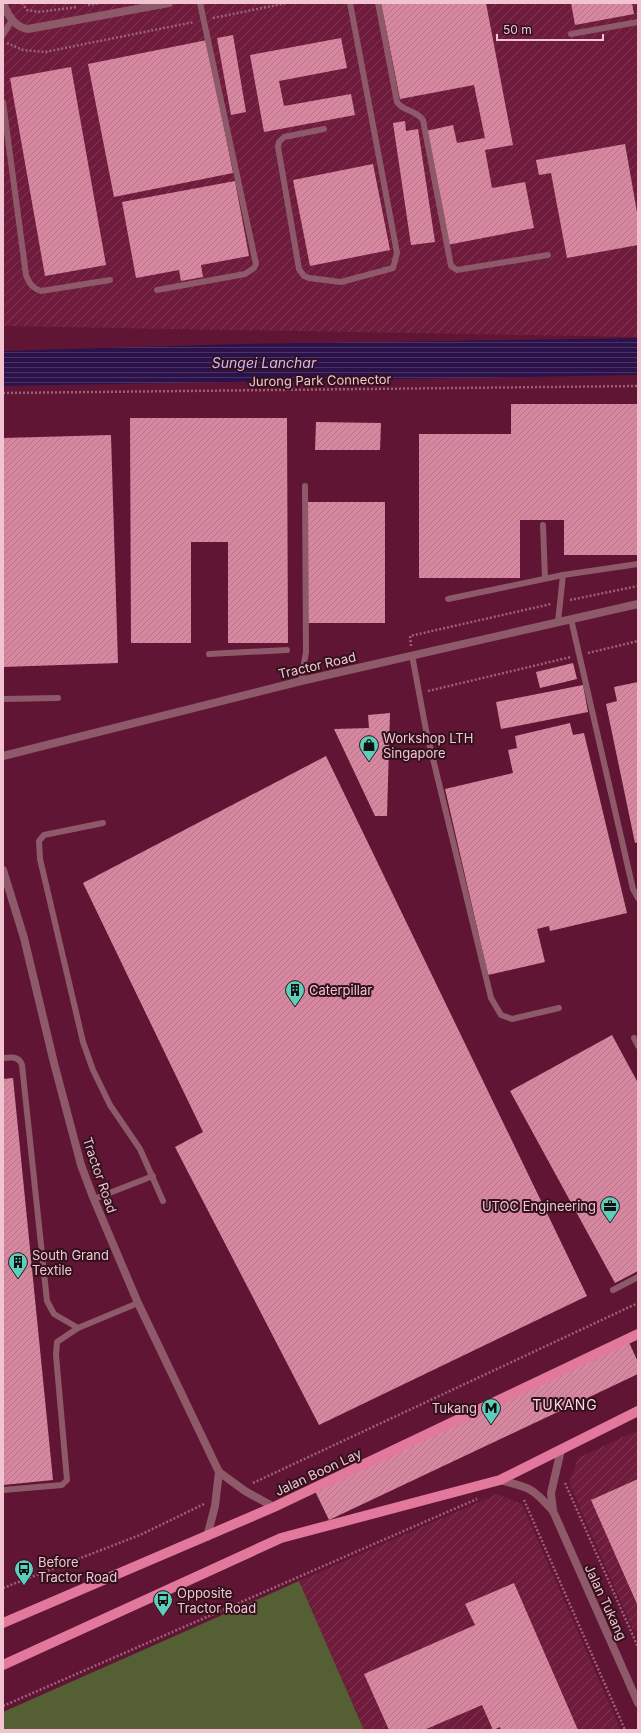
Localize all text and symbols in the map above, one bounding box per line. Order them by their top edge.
scale bar [497,16,603,42]
text: 50 m [503,22,532,37]
water label: Sungei Lanchar [212,354,317,371]
street label: Jurong Park Connector [248,371,392,389]
street label: Tractor Road [277,648,357,682]
place label: Workshop LTH Singapore [383,730,473,761]
shop icon: Workshop LTH Singapore [358,734,380,762]
building icon: Caterpillar [284,979,306,1007]
place label: Caterpillar [309,982,372,998]
street label: Tractor Road [80,1135,120,1215]
office icon: UTOC Engineering [599,1195,621,1223]
place label: UTOC Engineering [482,1198,596,1214]
place label: South Grand Textile [32,1247,109,1278]
building icon: South Grand Textile [7,1251,29,1279]
district label: TUKANG [532,1396,598,1413]
metro station icon: Tukang [480,1397,502,1425]
place label: Tukang [432,1400,477,1416]
street label: Jalan Boon Lay [272,1445,364,1499]
place label: Before Tractor Road [38,1554,117,1585]
bus stop icon: Before Tractor Road [13,1558,35,1586]
street label: Jalan Tukang [581,1562,631,1642]
place label: Opposite Tractor Road [177,1585,256,1616]
bus stop icon: Opposite Tractor Road [152,1589,174,1617]

